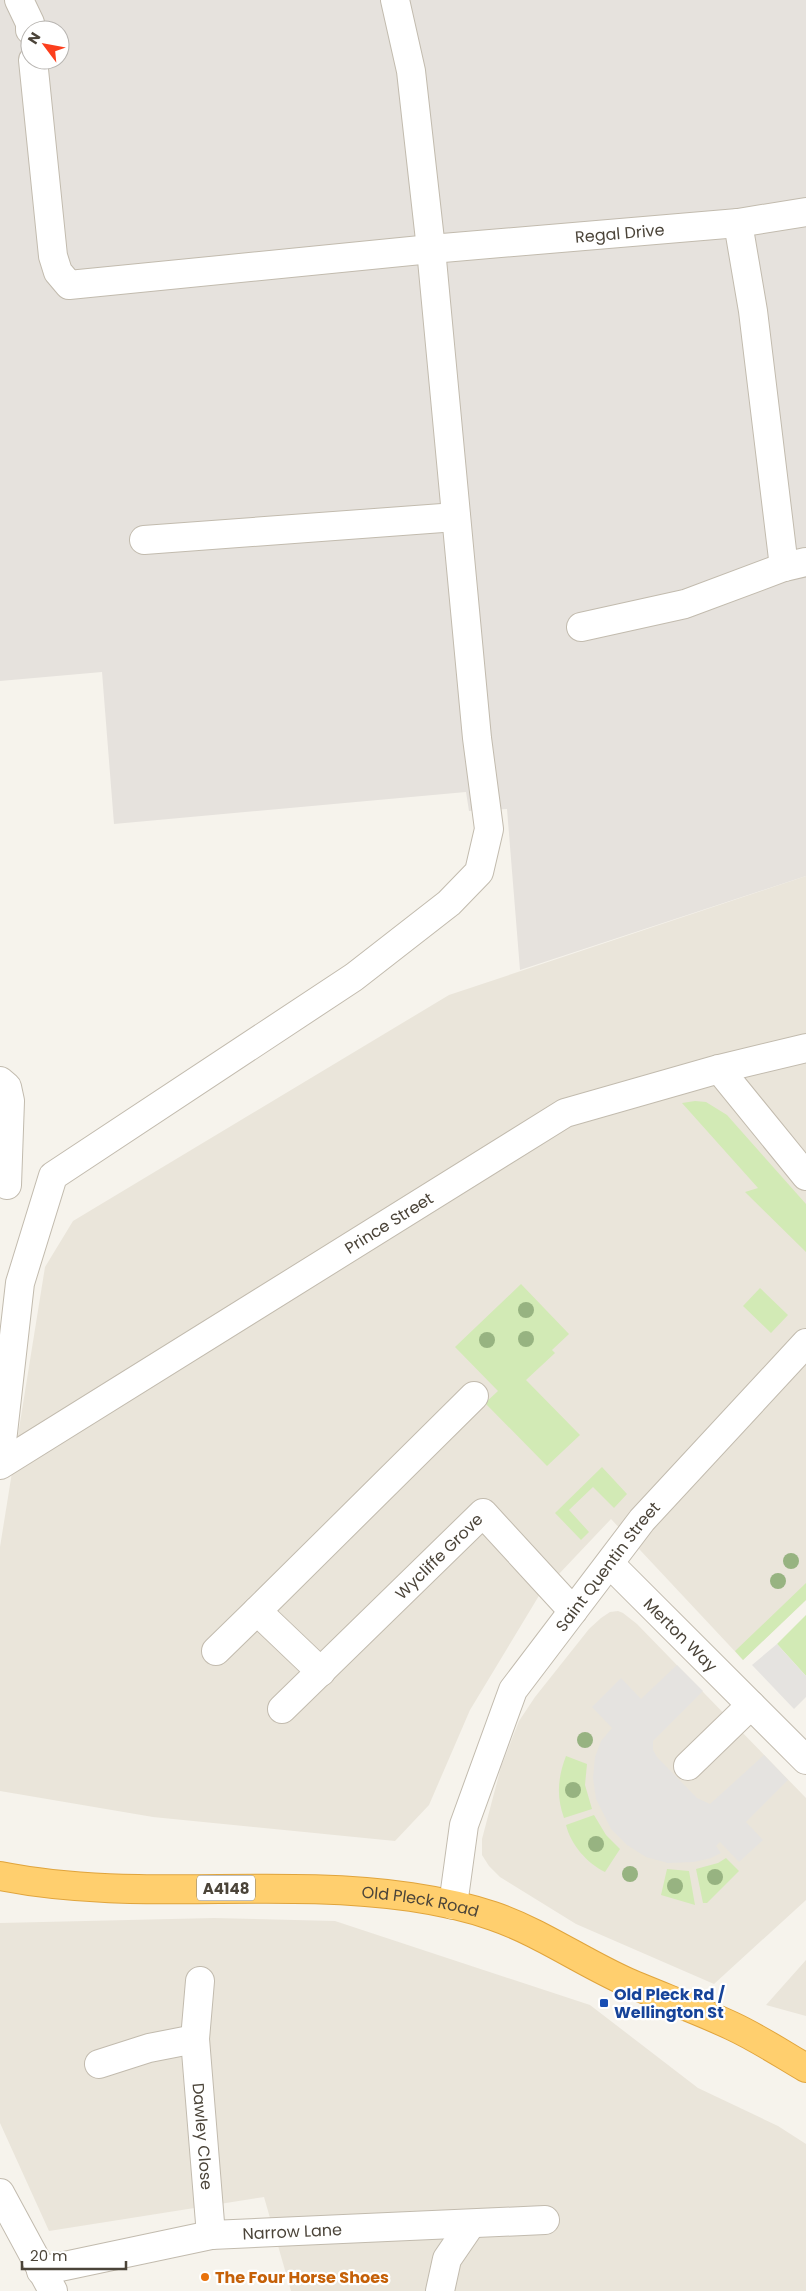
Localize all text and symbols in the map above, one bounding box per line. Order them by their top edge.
north arrow [20,20,70,70]
text: N [23,28,45,48]
street label: Regal Drive [574,218,665,248]
street label: Prince Street [340,1186,437,1259]
street label: Saint Quentin Street [550,1496,665,1636]
street label: Wycliffe Grove [390,1508,488,1604]
street label: Merton Way [639,1593,723,1677]
road number: A4148 [197,1876,255,1900]
street label: Old Pleck Road [361,1880,482,1922]
place label: Old Pleck Rd / Wellington St [614,1983,726,2024]
marker: Old Pleck Rd / Wellington St [598,1997,610,2009]
street label: Dawley Close [187,2082,219,2191]
street label: Narrow Lane [242,2218,342,2245]
scale bar [22,2238,126,2270]
text: 20 m [30,2245,68,2266]
place label: The Four Horse Shoes [215,2266,389,2289]
marker: The Four Horse Shoes [199,2271,211,2283]

